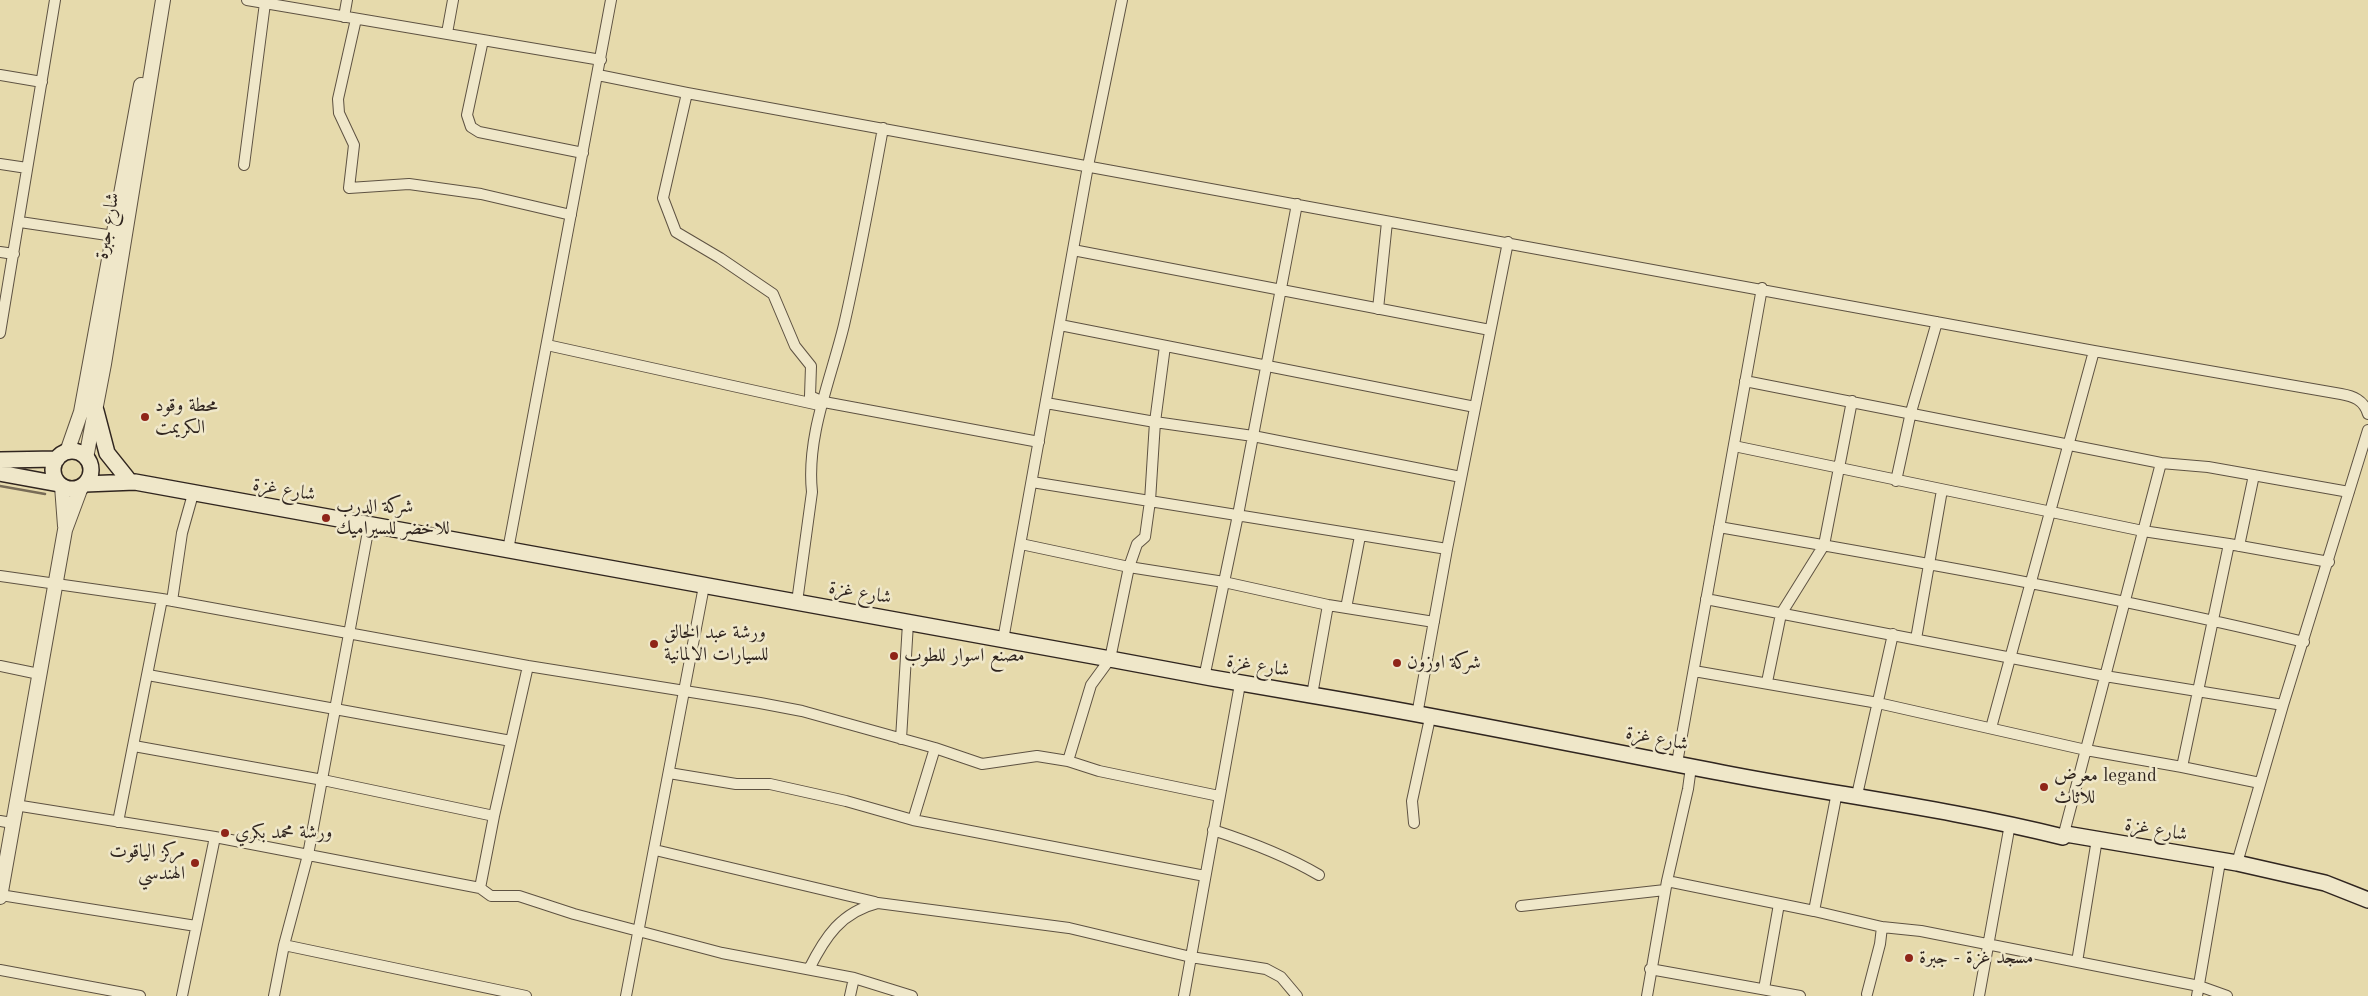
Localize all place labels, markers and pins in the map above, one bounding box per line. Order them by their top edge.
place label: محطة وقود الكريمت [155,395,218,439]
marker: محطة وقود الكريمت [139,411,151,423]
place label: شركة الدرب للاخضر للسيراميك [336,496,450,540]
marker: شركة الدرب للاخضر للسيراميك [320,512,332,524]
place label: ورشة عبد الخالق للسيارات الالمانية [664,622,769,666]
marker: ورشة عبد الخالق للسيارات الالمانية [648,638,660,650]
place label: مصنع اسوار للطوب [904,645,1025,667]
marker: مصنع اسوار للطوب [888,650,900,662]
place label: شركة اوزون [1407,652,1481,674]
marker: شركة اوزون [1391,657,1403,669]
place label: معرض legand للاثاث [2054,765,2157,809]
marker: معرض legand للاثاث [2038,781,2050,793]
place label: ورشة محمد بكري [235,822,332,844]
marker: ورشة محمد بكري [219,827,231,839]
place label: مركز الياقوت الهندسي [109,841,185,885]
marker: مركز الياقوت الهندسي [189,857,201,869]
place label: مسجد غزة - جبرة [1919,947,2033,969]
marker: مسجد غزة - جبرة [1903,952,1915,964]

